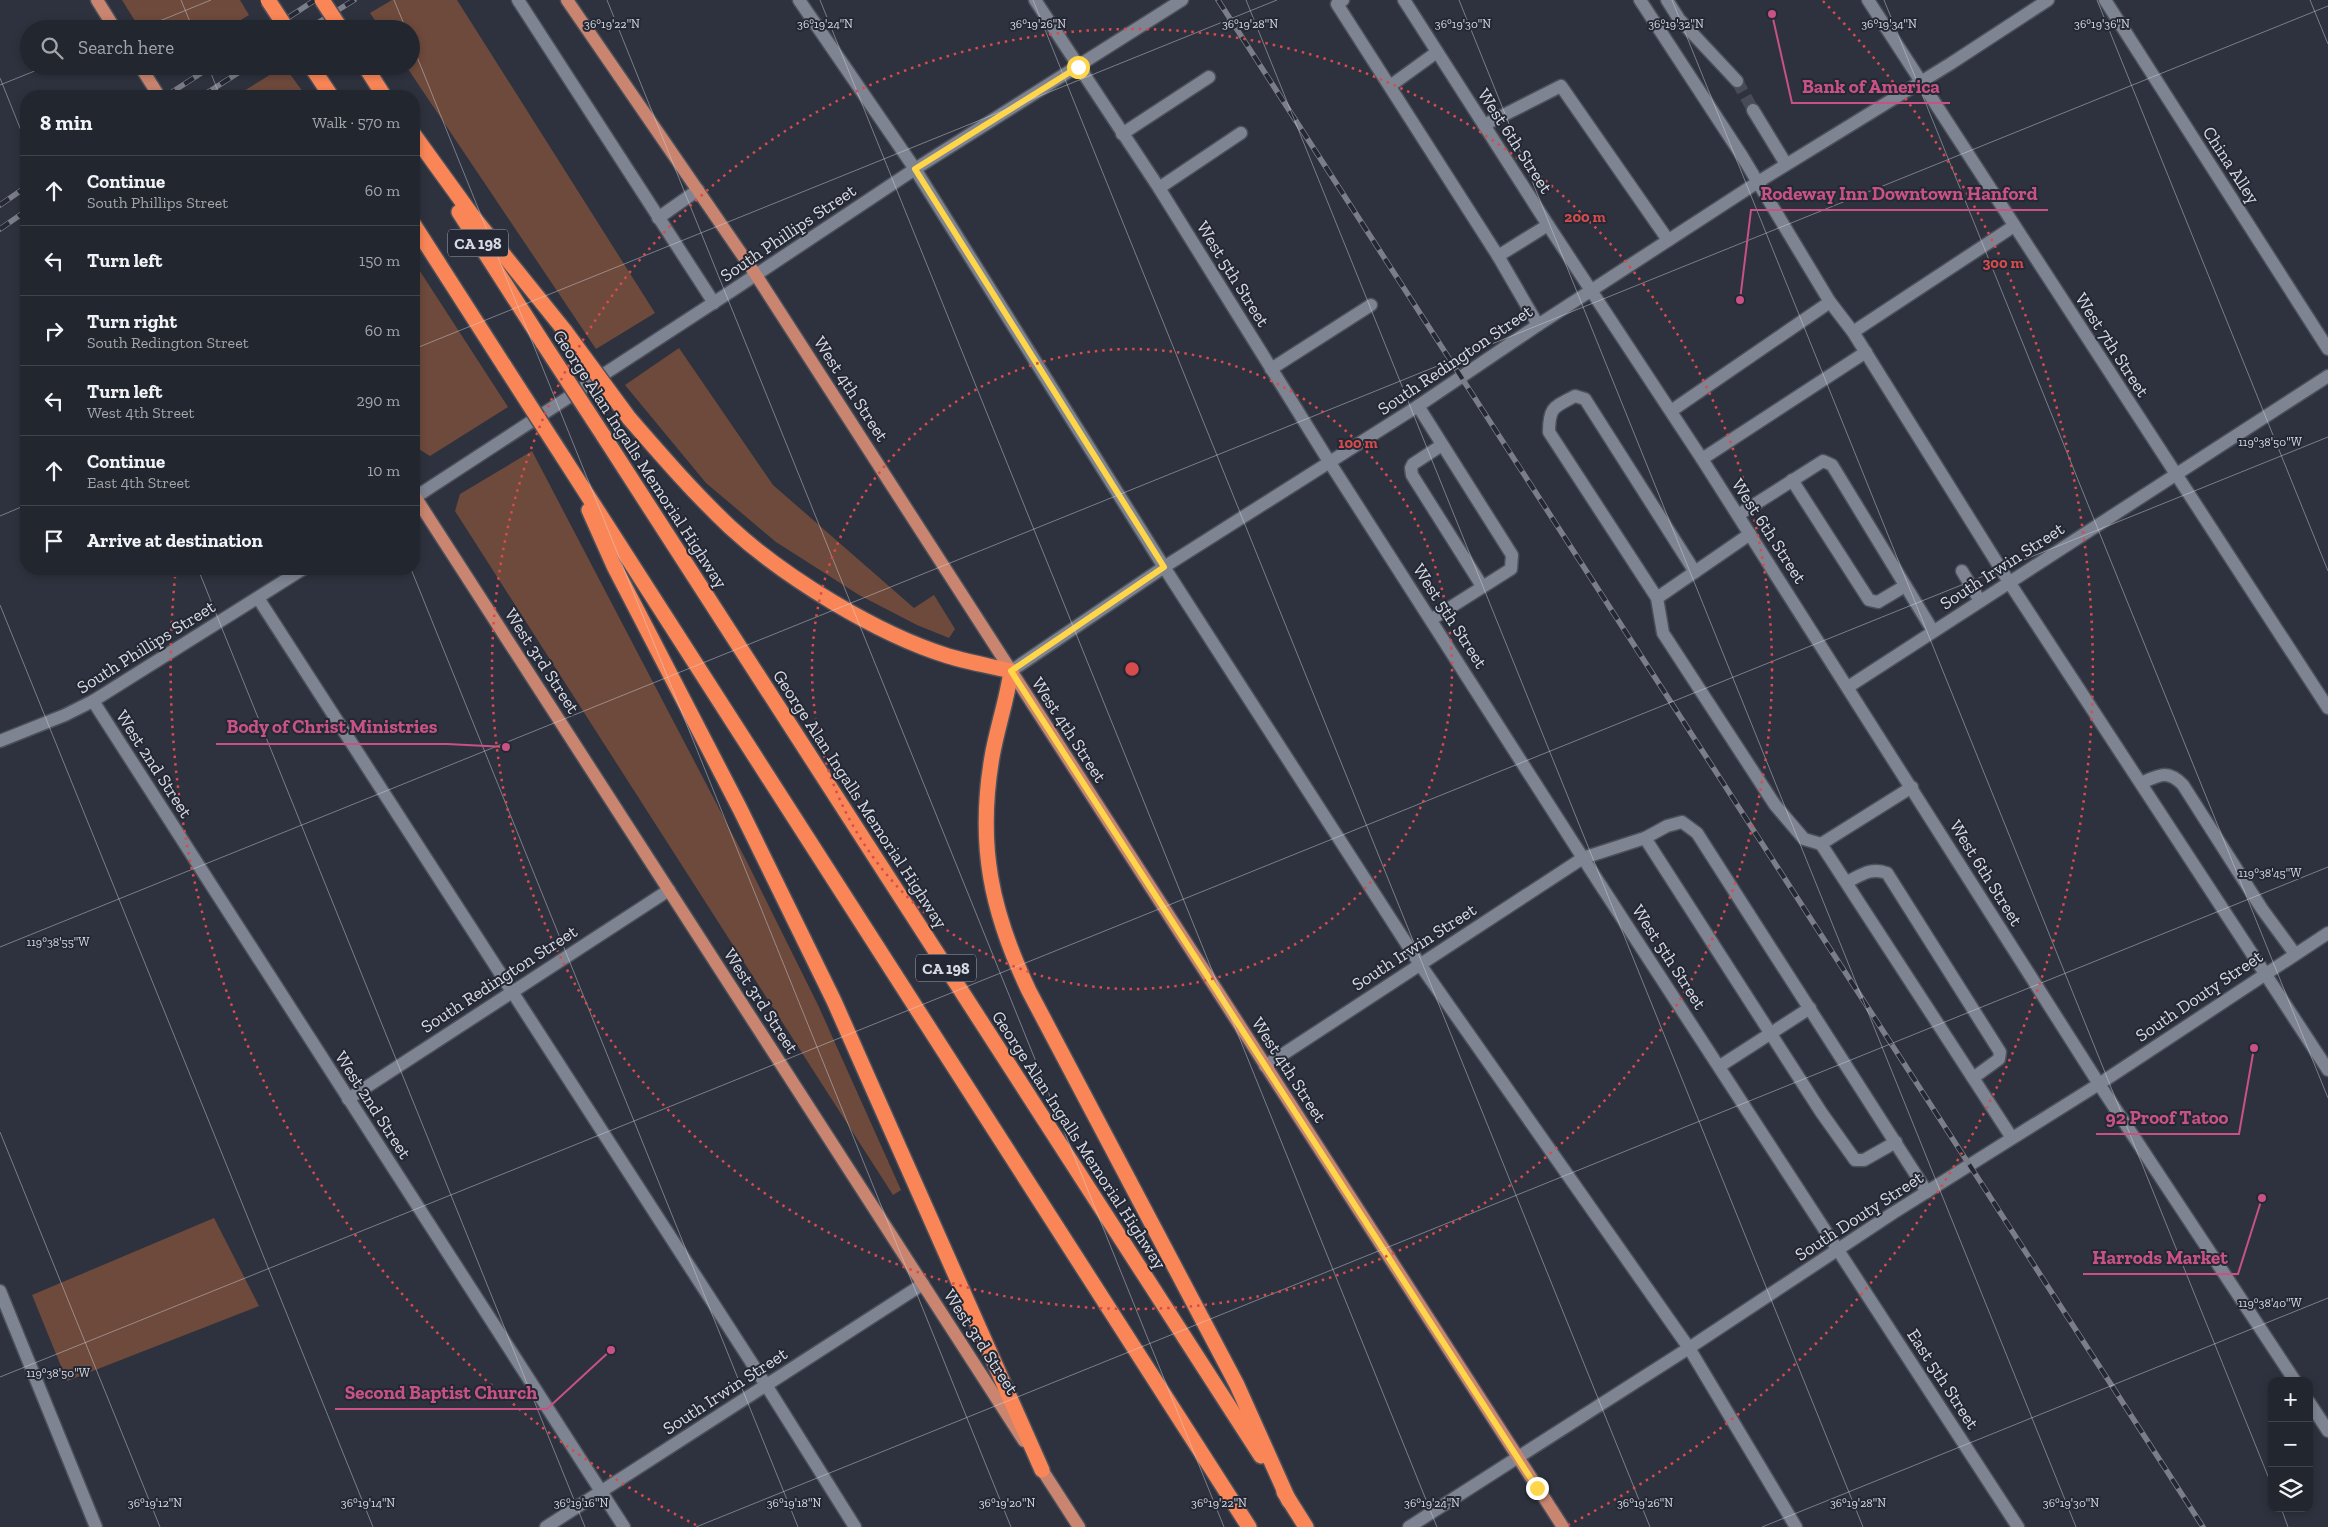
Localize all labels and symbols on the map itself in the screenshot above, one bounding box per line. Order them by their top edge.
text: 36°19'22"N [584,17,640,31]
text: 36°19'24"N [797,17,853,31]
text: 36°19'26"N [1010,17,1066,31]
text: 36°19'28"N [1222,17,1278,31]
text: 36°19'30"N [1435,17,1491,31]
text: 36°19'32"N [1648,17,1704,31]
text: 36°19'34"N [1861,17,1917,31]
text: 36°19'36"N [2074,17,2130,31]
route start [1067,56,1090,79]
callout: Bank of America [1792,69,1950,103]
text: Bank of America [1802,75,1940,98]
street label: West 6th Street [1473,84,1557,198]
street label: China Alley [2198,122,2265,209]
callout: Rodeway Inn Downtown Hanford [1751,176,2048,210]
street label: South Phillips Street [716,179,860,287]
text: Rodeway Inn Downtown Hanford [1760,182,2038,205]
text: 200 m [1564,208,1606,226]
street label: West 5th Street [1192,217,1274,331]
road number: CA 198 [448,230,508,256]
text: 300 m [1982,254,2024,272]
street label: West 7th Street [2070,289,2154,401]
street label: South Redington Street [1373,300,1537,420]
street label: George Alan Ingalls Memorial Highway [548,326,732,593]
street label: West 4th Street [809,332,893,446]
text: 100 m [1338,434,1378,452]
text: 119°38'50"W [2238,435,2303,449]
street label: West 6th Street [1727,474,1811,588]
street label: South Irwin Street [1936,517,2068,614]
street label: West 5th Street [1408,560,1492,673]
street label: South Phillips Street [73,595,219,698]
street label: West 3rd Street [500,604,584,718]
centre of rings [1123,660,1141,678]
street label: George Alan Ingalls Memorial Highway [768,666,952,933]
street label: West 4th Street [1027,673,1111,787]
street label: West 2nd Street [111,706,197,822]
callout: Body of Christ Ministries [216,710,447,744]
text: Body of Christ Ministries [227,715,438,738]
street label: West 6th Street [1945,816,2027,930]
text: 119°38'45"W [2239,866,2302,880]
street label: South Irwin Street [1348,898,1480,995]
street label: West 5th Street [1627,901,1711,1014]
street label: South Redington Street [417,920,581,1038]
text: 119°38'55"W [27,935,90,949]
street label: West 3rd Street [719,944,803,1058]
street label: South Douty Street [2131,945,2267,1047]
road number: CA 198 [916,954,976,981]
street label: George Alan Ingalls Memorial Highway [987,1007,1171,1274]
street label: West 4th Street [1247,1013,1331,1127]
street label: West 2nd Street [330,1047,416,1163]
callout: 92 Proof Tatoo [2096,1100,2239,1134]
text: 92 Proof Tatoo [2105,1106,2229,1129]
street label: South Douty Street [1791,1166,1928,1266]
callout: Harrods Market [2083,1240,2238,1274]
text: Harrods Market [2092,1246,2228,1269]
street label: West 3rd Street [939,1285,1023,1399]
text: 119°38'40"W [2238,1296,2303,1310]
street label: East 5th Street [1902,1325,1984,1434]
street label: South Irwin Street [659,1342,791,1439]
text: 119°38'50"W [26,1366,91,1380]
callout: Second Baptist Church [335,1375,547,1409]
text: Second Baptist Church [345,1381,537,1404]
route end [1526,1477,1549,1500]
text: 36°19'12"N [128,1496,182,1510]
text: 36°19'14"N [341,1496,395,1510]
text: 36°19'16"N [554,1496,608,1510]
text: 36°19'18"N [767,1496,821,1510]
text: 36°19'20"N [979,1496,1035,1510]
text: 36°19'22"N [1191,1496,1247,1510]
text: 36°19'24"N [1404,1496,1460,1510]
text: 36°19'26"N [1617,1496,1673,1510]
text: 36°19'28"N [1830,1496,1886,1510]
text: 36°19'30"N [2043,1496,2099,1510]

